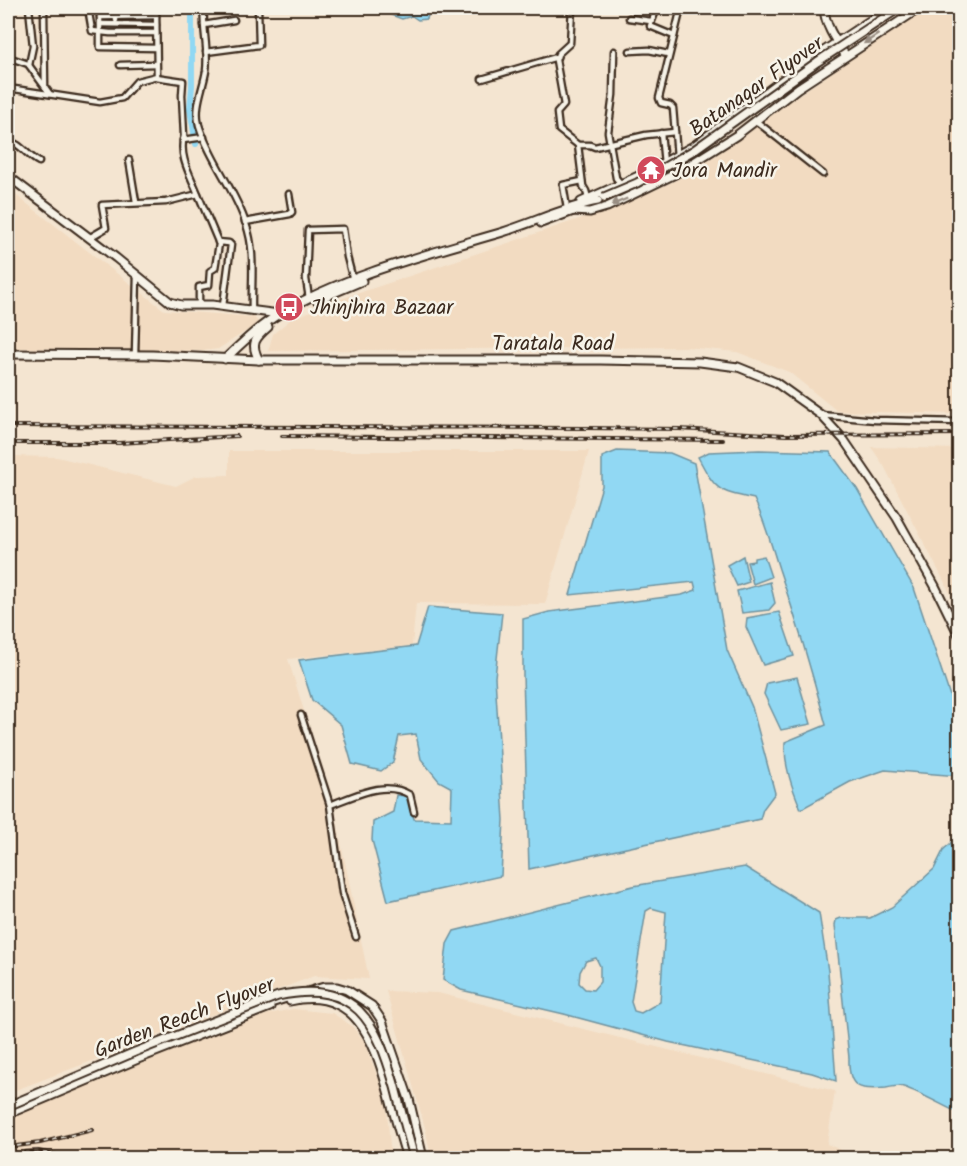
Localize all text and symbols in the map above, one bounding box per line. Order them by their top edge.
street label: Batanagar Flyover [683,28,832,146]
one-way arrow [862,34,879,45]
temple icon: Jora Mandir [635,154,667,186]
place label: Jora Mandir [672,155,778,188]
one-way arrow [610,197,628,207]
bus stop icon: Jhinjhira Bazaar [273,291,305,323]
place label: Jhinjhira Bazaar [310,292,454,325]
street label: Taratala Road [492,328,614,361]
street label: Garden Reach Flyover [90,968,280,1068]

